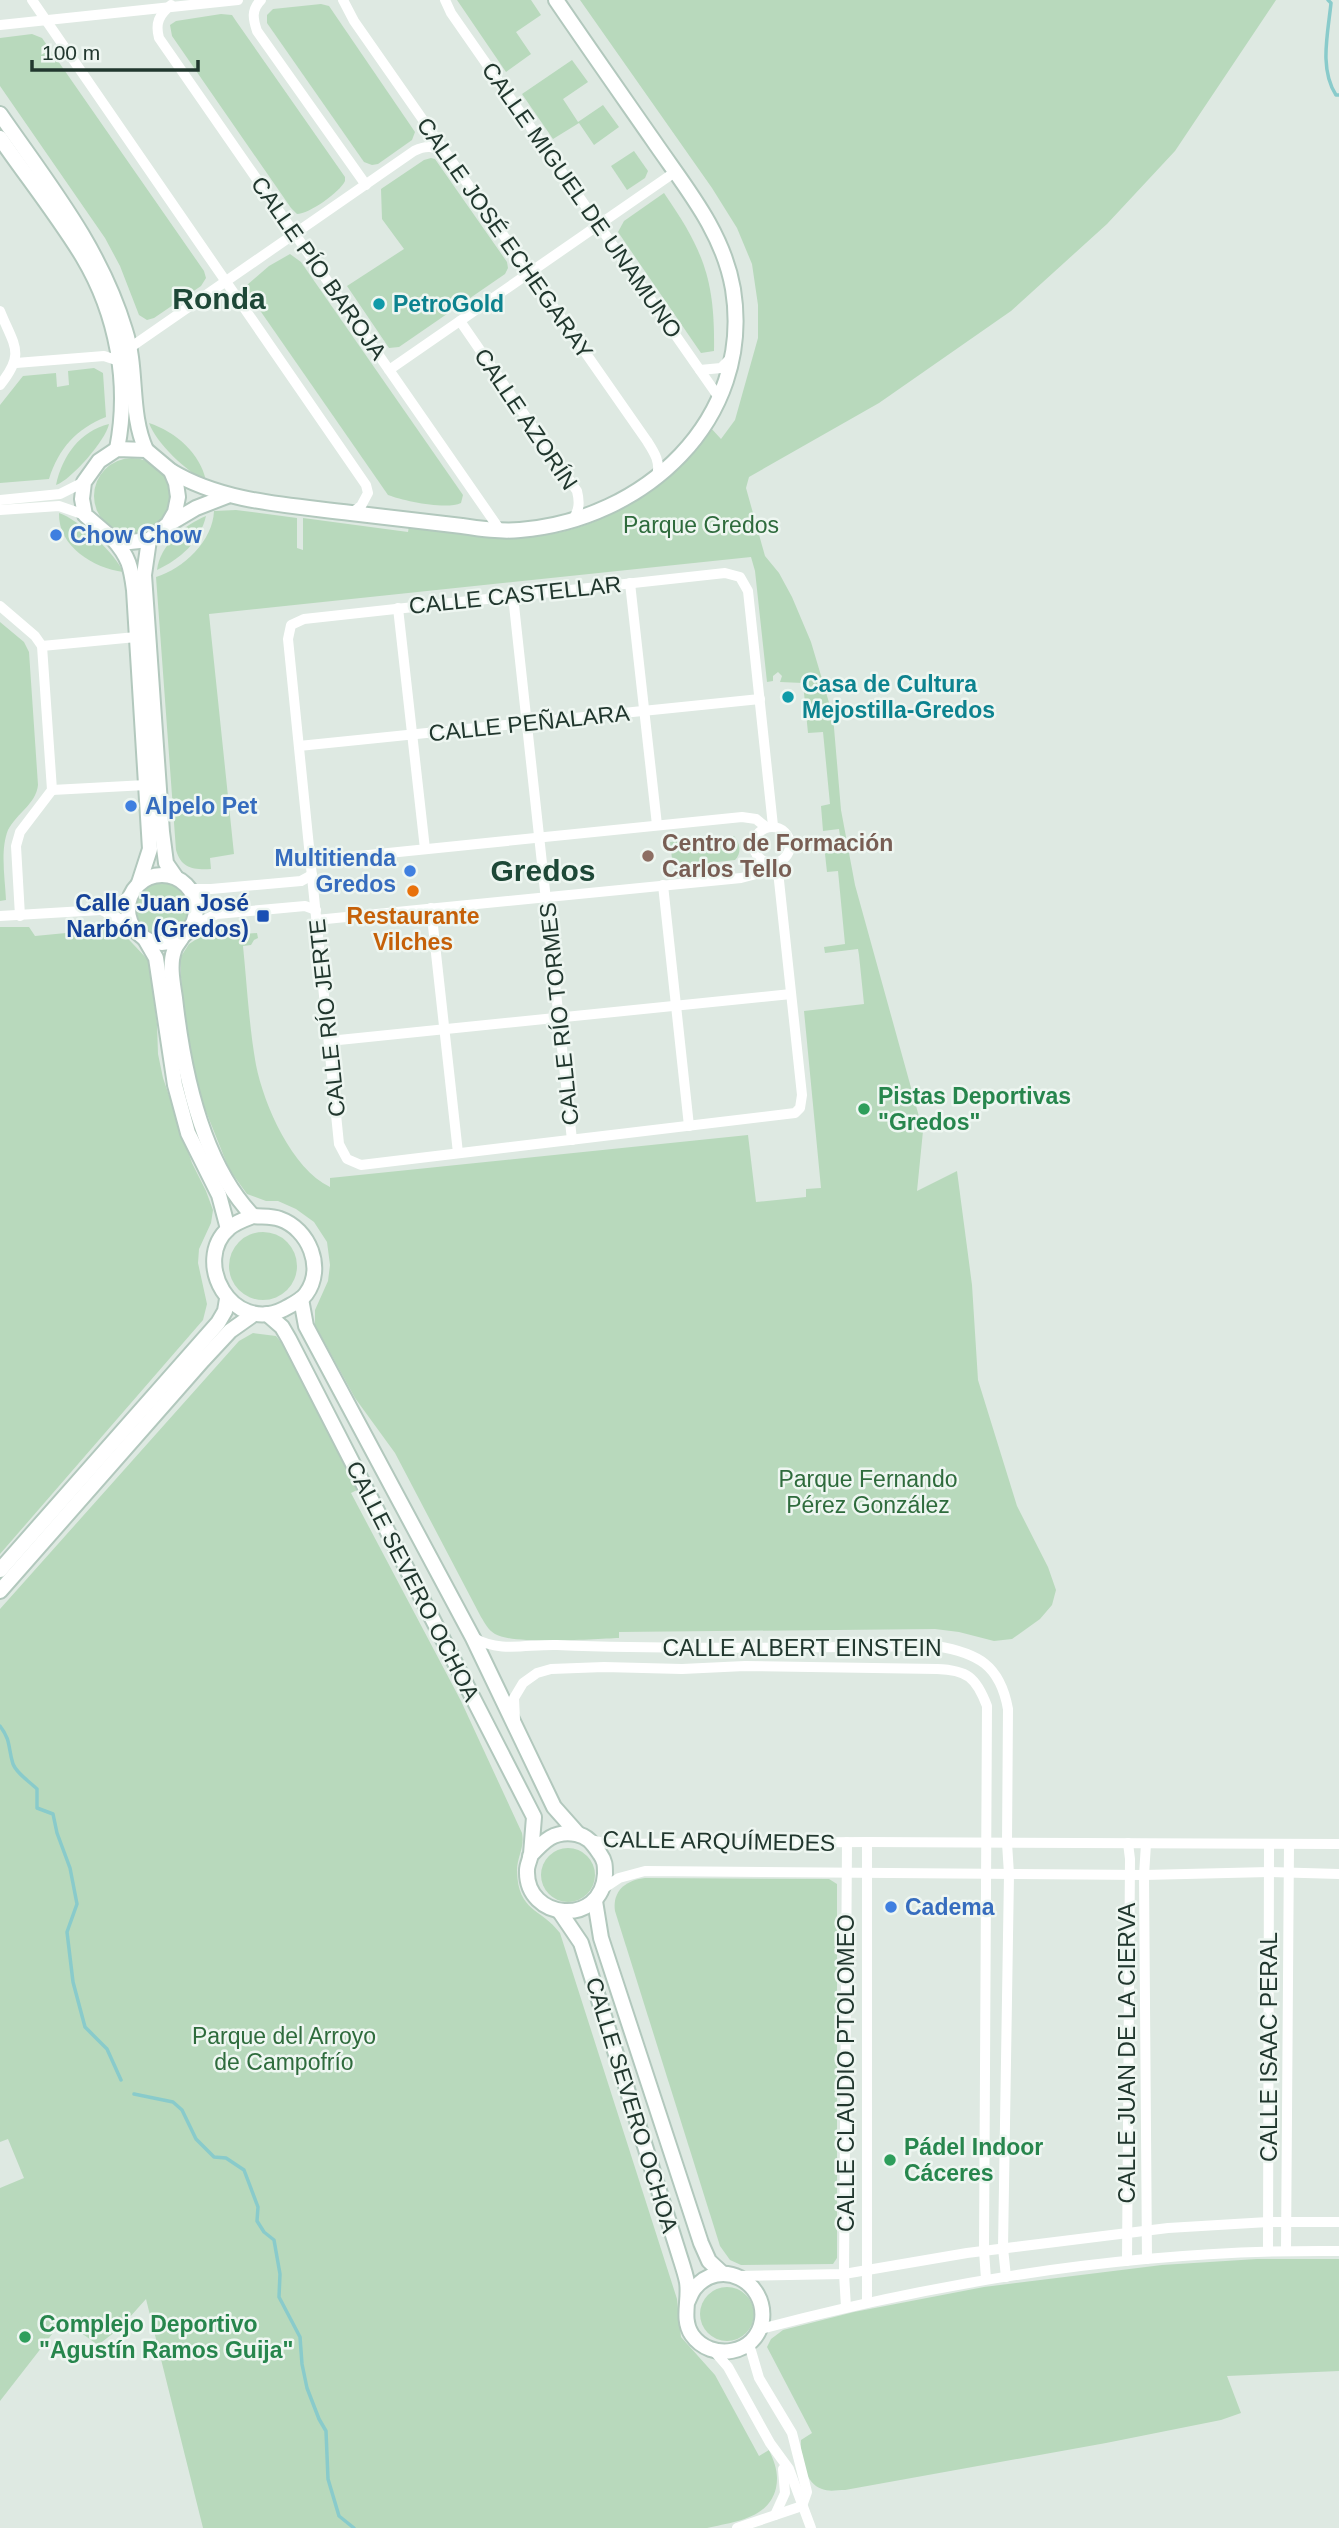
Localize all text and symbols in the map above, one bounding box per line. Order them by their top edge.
scale bar [32,28,198,72]
text: 100 m [42,41,100,64]
street label: CALLE MIGUEL DE UNAMUNO [477,57,687,343]
street label: CALLE JOSÉ ECHEGARAY [412,112,598,364]
street label: CALLE PÍO BAROJA [246,172,392,365]
district label: Ronda [172,282,266,315]
place label: PetroGold [393,291,504,317]
marker: PetroGold [371,296,387,312]
street label: CALLE AZORÍN [469,343,583,495]
park label: Parque Gredos [623,512,779,538]
place label: Chow Chow [70,522,202,548]
marker: Chow Chow [48,527,64,543]
street label: CALLE CASTELLAR [407,571,623,619]
place label: Casa de Cultura Mejostilla-Gredos [802,671,995,723]
marker: Casa de Cultura Mejostilla-Gredos [780,689,796,705]
street label: CALLE PEÑALARA [427,699,631,746]
place label: Alpelo Pet [145,793,258,819]
marker: Alpelo Pet [123,798,139,814]
place label: Centro de Formación Carlos Tello [662,830,893,882]
place label: Multitienda Gredos [275,845,396,897]
marker: Centro de Formación Carlos Tello [640,848,656,864]
district label: Gredos [490,854,596,887]
marker: Multitienda Gredos [402,863,418,879]
marker: Restaurante Vilches [405,883,421,899]
place label: Calle Juan José Narbón (Gredos) [66,890,249,942]
street label: CALLE RÍO TORMES [534,901,584,1127]
place label: Restaurante Vilches [347,903,479,955]
marker: Calle Juan José Narbón (Gredos) [255,908,271,924]
street label: CALLE RÍO JERTE [304,918,350,1118]
place label: Pistas Deportivas "Gredos" [878,1083,1071,1135]
marker: Pistas Deportivas "Gredos" [856,1101,872,1117]
street label: CALLE SEVERO OCHOA [341,1457,485,1706]
park label: Parque Fernando Pérez González [778,1466,958,1518]
street label: CALLE ALBERT EINSTEIN [662,1635,942,1661]
street label: CALLE ARQUÍMEDES [602,1826,836,1856]
place label: Cadema [905,1894,995,1920]
marker: Cadema [883,1899,899,1915]
street label: CALLE JUAN DE LA CIERVA [1114,1902,1140,2203]
street label: CALLE CLAUDIO PTOLOMEO [833,1914,859,2232]
street label: CALLE ISAAC PERAL [1256,1932,1282,2162]
street label: CALLE SEVERO OCHOA [581,1974,683,2237]
park label: Parque del Arroyo de Campofrío [192,2023,376,2075]
place label: Pádel Indoor Cáceres [904,2134,1043,2186]
marker: Pádel Indoor Cáceres [882,2152,898,2168]
place label: Complejo Deportivo "Agustín Ramos Guija" [39,2311,293,2363]
marker: Complejo Deportivo "Agustín Ramos Guija" [17,2329,33,2345]

